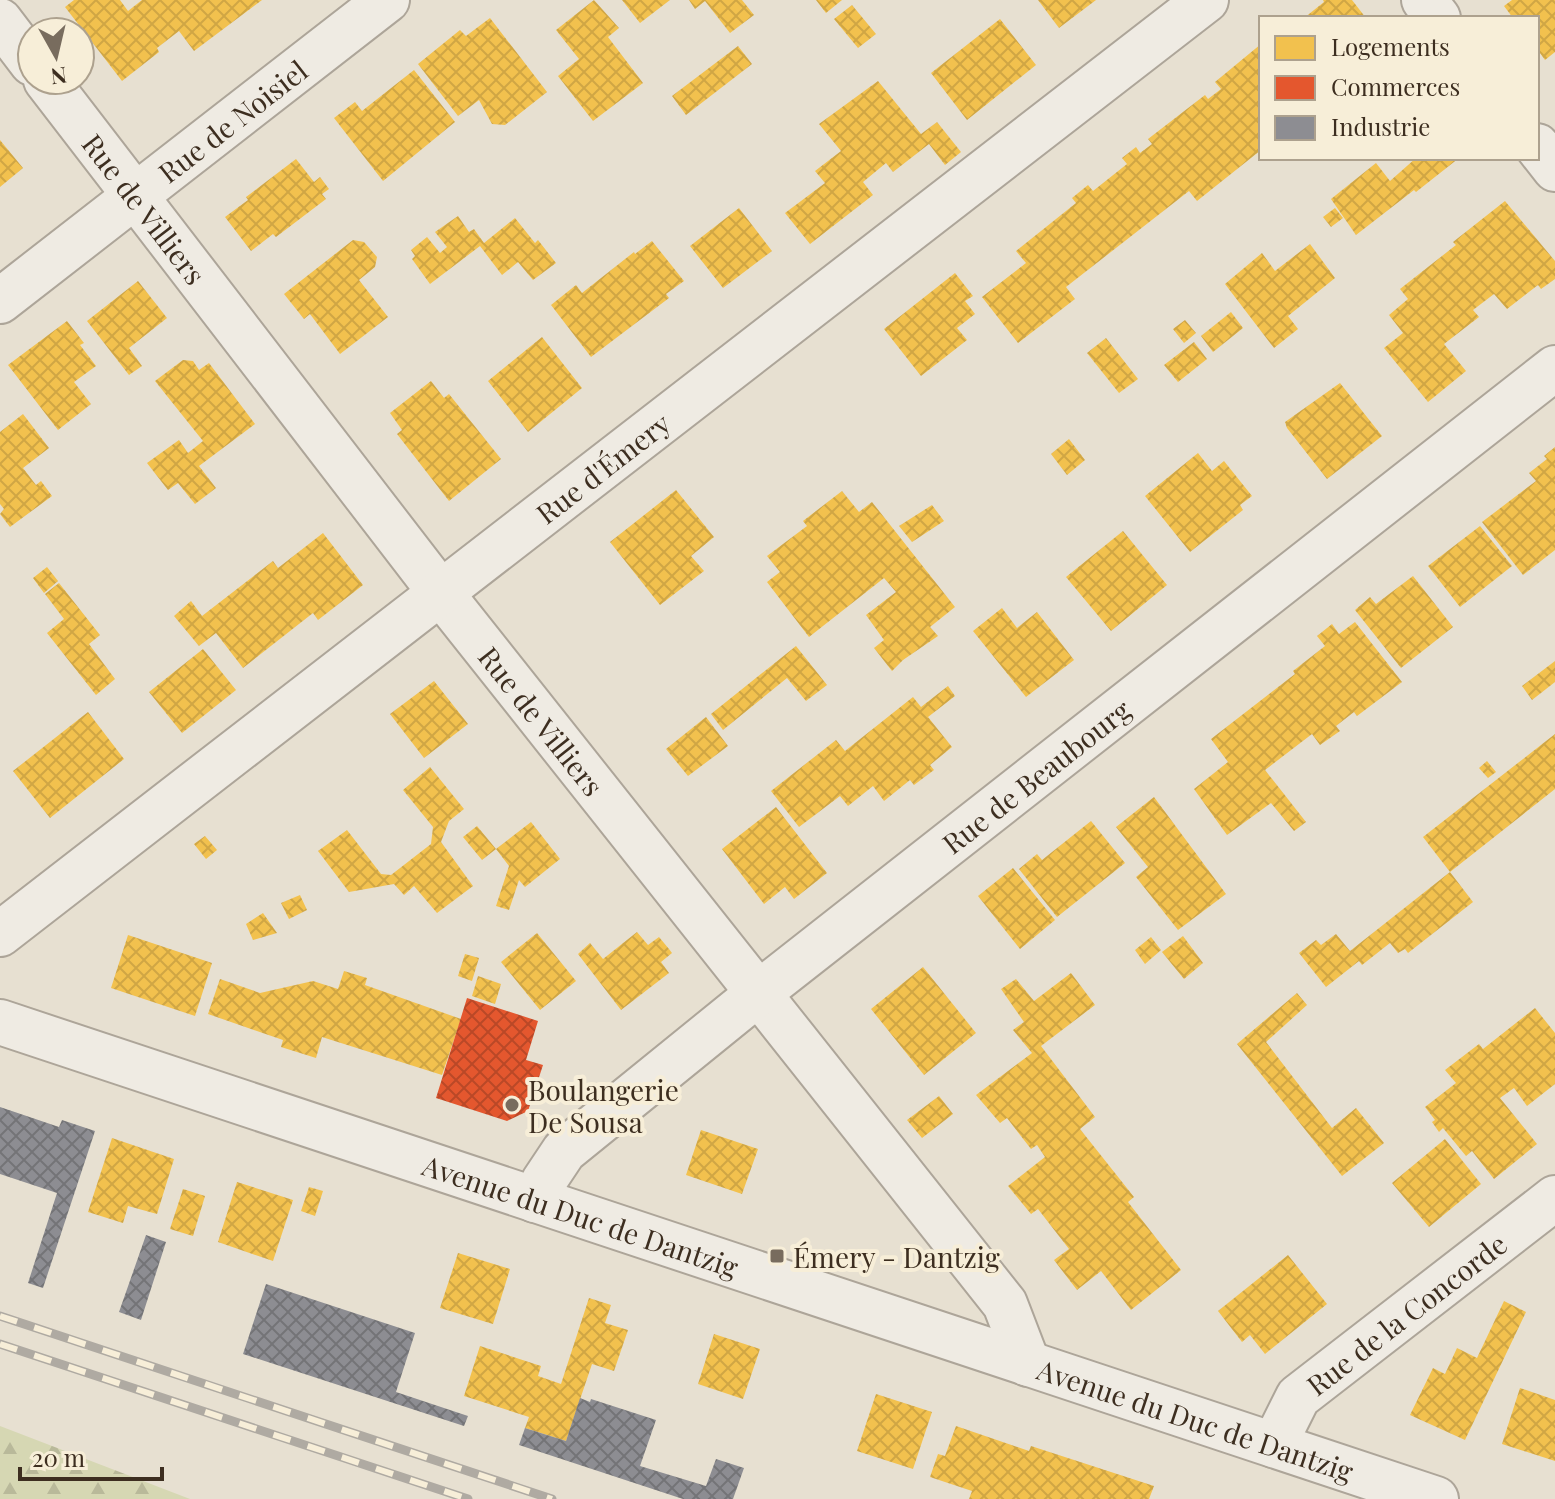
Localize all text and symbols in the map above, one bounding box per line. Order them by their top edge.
north arrow [16,16,96,96]
legend [1259,16,1539,160]
text: Logements [1331,30,1450,62]
street label: Rue de Noisiel [150,51,314,190]
text: N [49,61,69,93]
text: Commerces [1331,70,1460,102]
text: Industrie [1331,110,1430,142]
street label: Rue de Villiers [75,126,215,291]
street label: Rue d'Émery [528,404,677,531]
street label: Rue de Villiers [471,638,613,803]
street label: Rue de Beaubourg [934,690,1138,861]
place label: Boulangerie De Sousa [528,1071,679,1140]
marker: Boulangerie De Sousa [503,1096,521,1114]
street label: Avenue du Duc de Dantzig [417,1145,744,1285]
street label: Rue de la Concorde [1298,1224,1513,1403]
place label: Émery - Dantzig [793,1238,1000,1275]
marker: Émery - Dantzig [768,1247,786,1265]
street label: Avenue du Duc de Dantzig [1032,1349,1359,1489]
scale bar [20,1431,162,1481]
text: 20 m [32,1441,85,1473]

